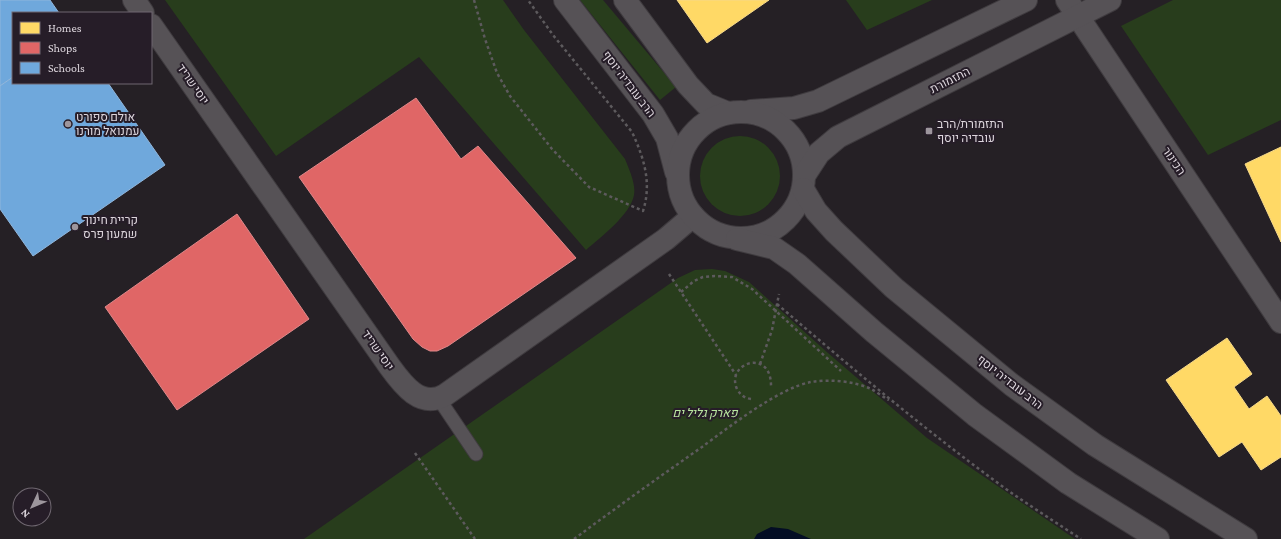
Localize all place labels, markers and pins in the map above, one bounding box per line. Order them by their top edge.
place label: אולם ספורט עמנואל מורנו [76,110,139,138]
place label: התזמורת/הרב עובדיה יוסף [937,117,1004,145]
marker: אולם ספורט עמנואל מורנו [63,119,73,129]
marker: התזמורת/הרב עובדיה יוסף [924,126,934,136]
place label: קריית חינוך שמעון פרס [83,213,138,241]
marker: קריית חינוך שמעון פרס [70,222,80,232]

